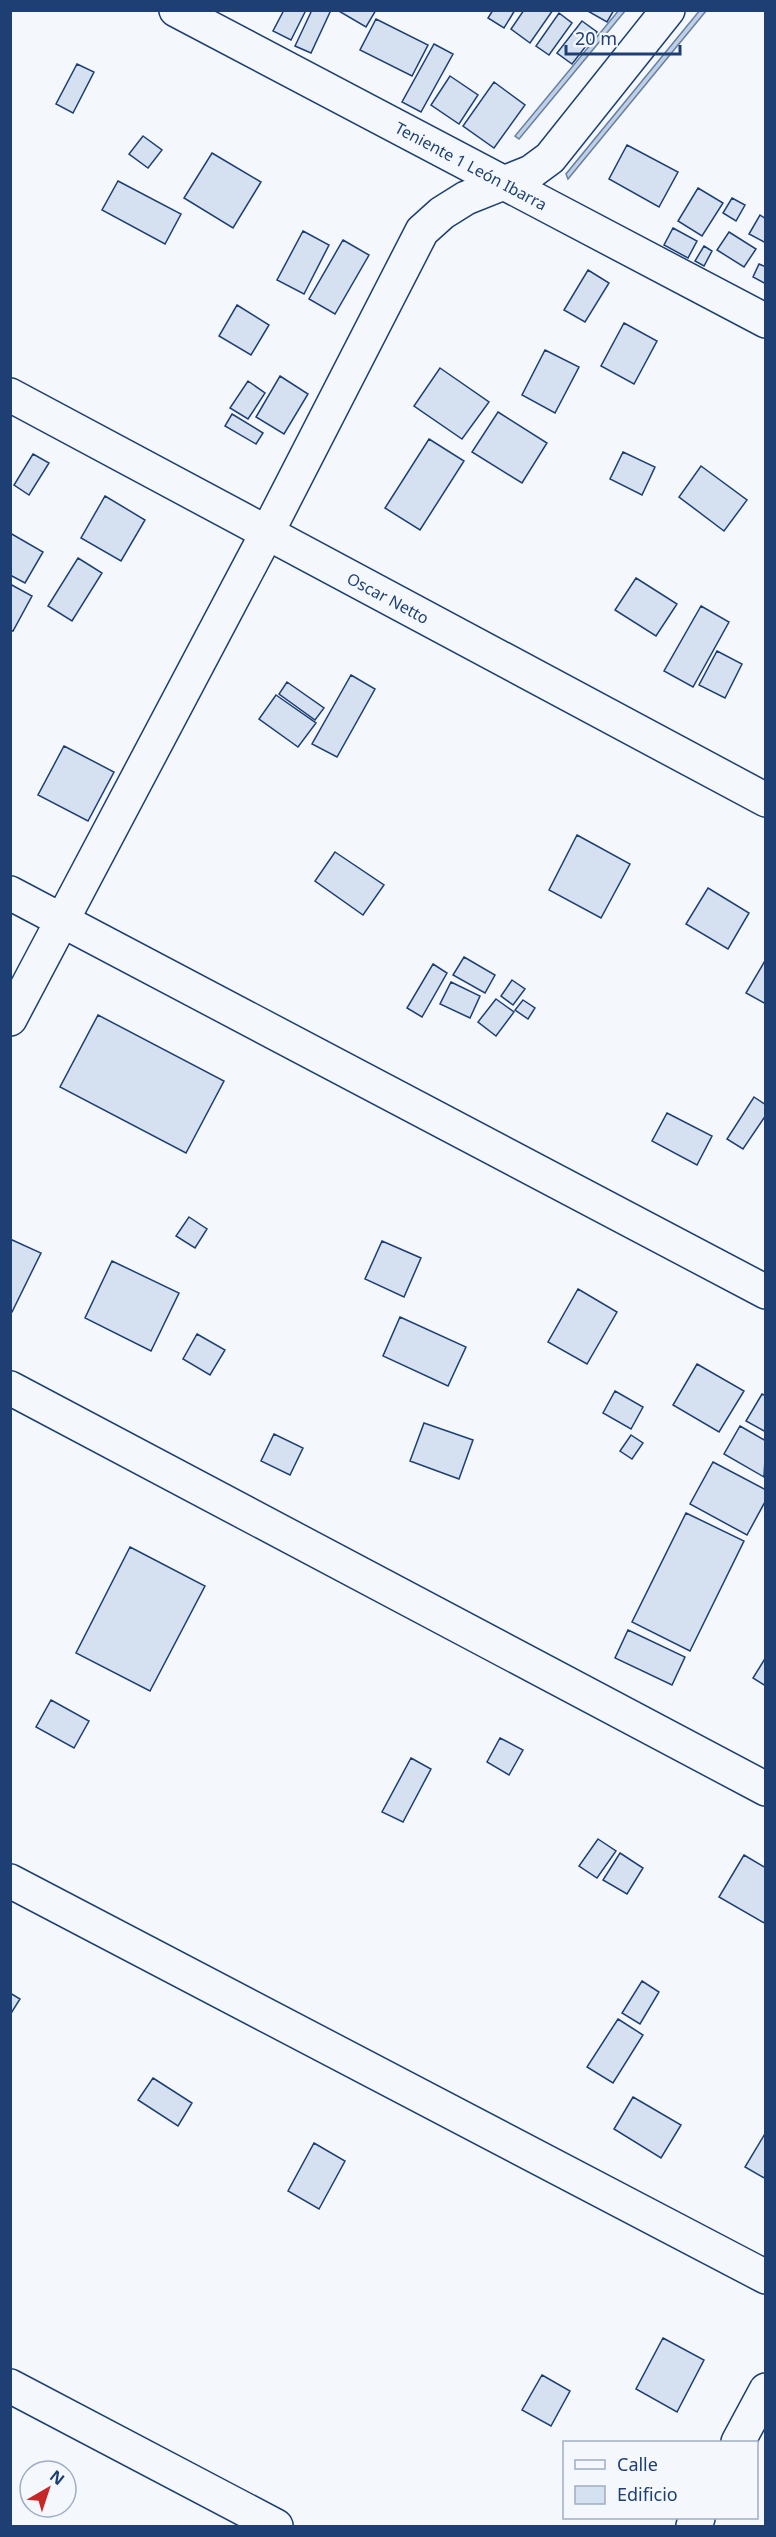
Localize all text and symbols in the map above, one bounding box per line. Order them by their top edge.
scale bar [566,18,680,56]
text: 20 m [575,26,617,50]
street label: Teniente 1 León Ibarra [391,117,551,215]
street label: Oscar Netto [343,567,433,629]
legend [563,2441,758,2519]
text: Calle [617,2452,658,2476]
north arrow [18,2459,78,2519]
text: N [45,2465,69,2490]
text: Edificio [617,2482,678,2506]

